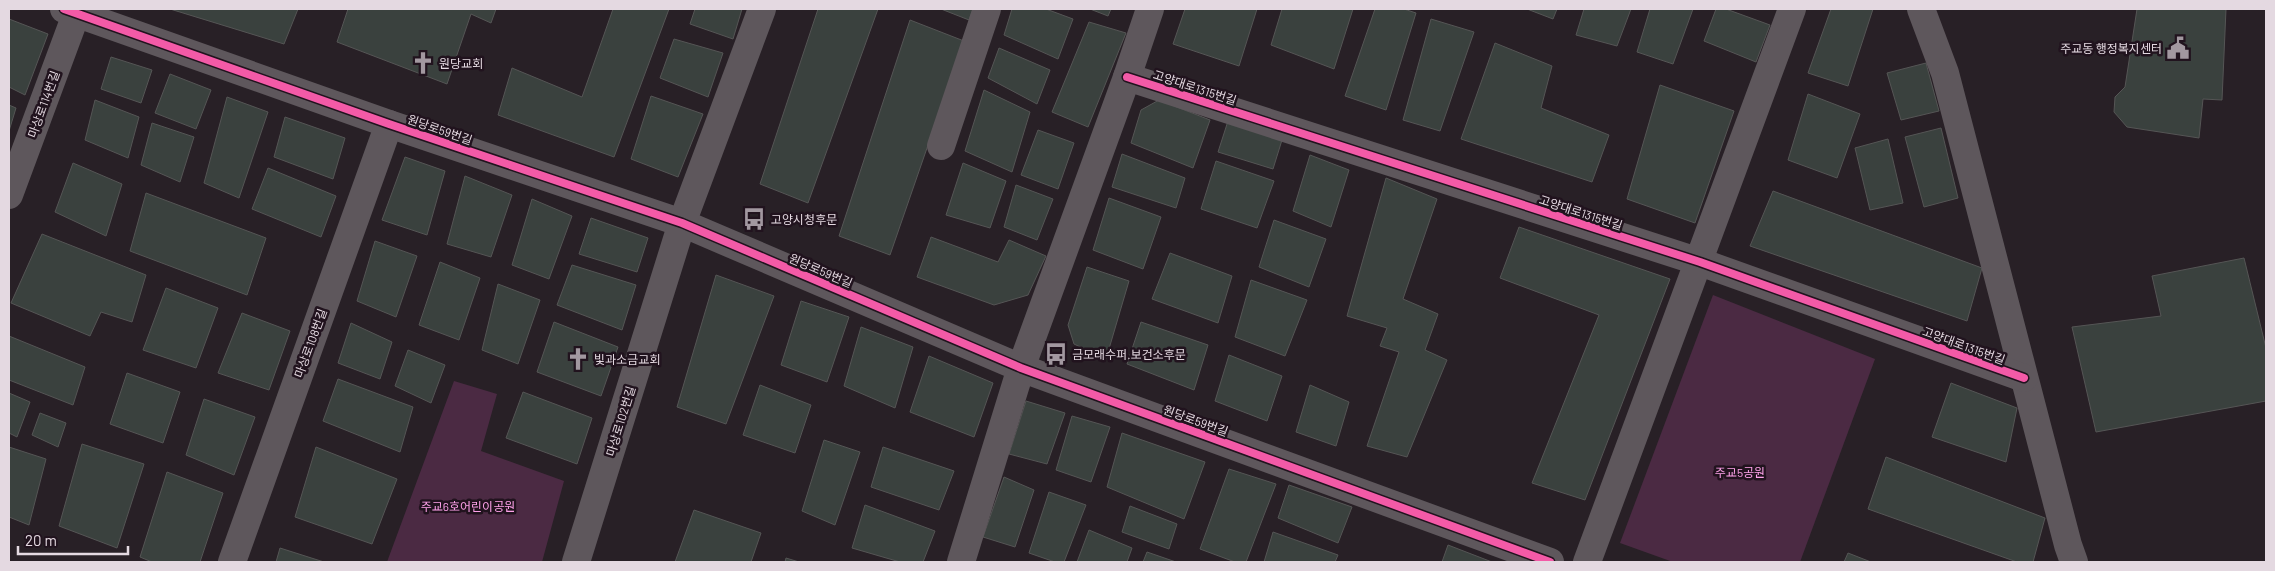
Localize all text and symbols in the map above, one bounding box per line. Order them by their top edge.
public building icon: 주교동 행정복지센터 [2165,35,2191,61]
place label: 주교동 행정복지센터 [2060,41,2162,55]
church icon: 원당교회 [410,50,436,76]
place label: 원당교회 [439,56,483,70]
street label: 고양대로1315번길 [1152,67,1238,107]
street label: 마상로114번길 [24,69,62,139]
street label: 원당로59번길 [406,111,474,147]
street label: 고양대로1315번길 [1538,192,1624,232]
bus stop icon: 고양시청후문 [741,206,767,232]
place label: 고양시청후문 [771,212,837,226]
street label: 원당로59번길 [787,250,855,290]
street label: 마상로108번길 [291,307,329,379]
street label: 고양대로1315번길 [1921,324,2007,366]
bus stop icon: 금모래수퍼.보건소후문 [1043,341,1069,367]
church icon: 빛과소금교회 [565,346,591,372]
place label: 금모래수퍼.보건소후문 [1072,347,1186,361]
place label: 빛과소금교회 [594,352,660,366]
street label: 마상로102번길 [603,384,637,458]
street label: 원당로59번길 [1162,402,1230,438]
park label: 주교5공원 [1715,465,1765,479]
park label: 주교6호어린이공원 [421,499,515,513]
scale bar [18,524,128,556]
text: 20 m [25,531,57,549]

